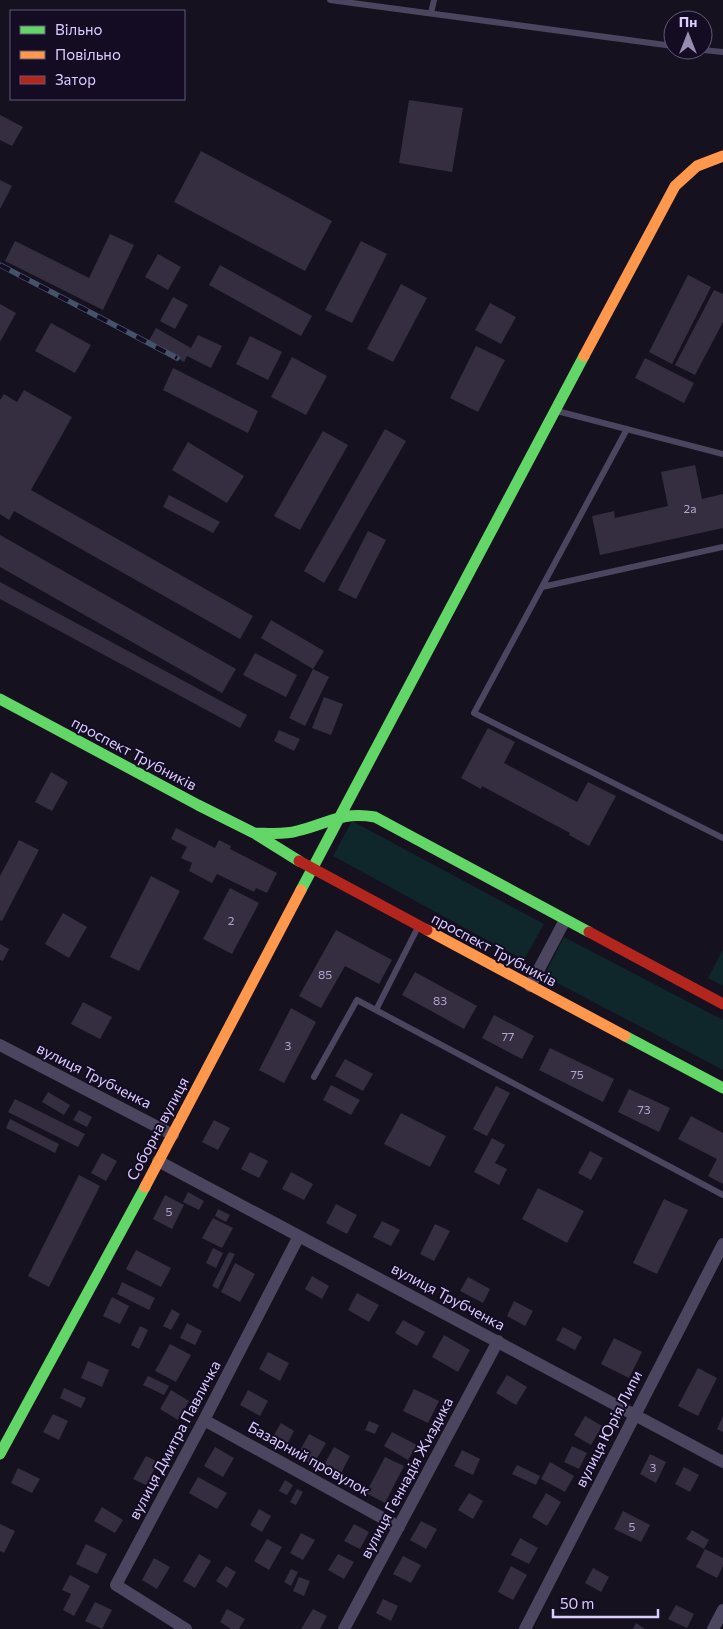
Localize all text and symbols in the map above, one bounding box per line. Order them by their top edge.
legend [10,10,185,100]
north arrow [663,10,713,60]
text: Пн [679,13,697,30]
text: Вільно [55,20,102,38]
text: Повільно [55,45,121,63]
text: Затор [55,70,96,88]
house number: 2а [684,501,696,515]
street label: проспект Трубників [69,713,200,794]
street label: проспект Трубників [429,909,560,990]
house number: 2 [228,913,235,927]
house number: 85 [318,967,332,981]
house number: 83 [433,993,447,1007]
house number: 77 [502,1029,514,1043]
street label: вулиця Трубченка [34,1038,155,1112]
house number: 3 [285,1038,292,1052]
house number: 75 [570,1067,584,1081]
street label: Соборна вулиця [122,1074,192,1183]
house number: 73 [637,1102,651,1116]
house number: 5 [166,1204,173,1218]
street label: вулиця Трубченка [389,1259,508,1334]
street label: вулиця Дмитра Павличка [125,1357,224,1522]
street label: вулиця Юрія Липи [571,1367,645,1490]
street label: вулиця Геннадія Жиздика [356,1394,456,1561]
street label: Базарний провулок [245,1417,374,1499]
house number: 3 [650,1460,657,1474]
house number: 5 [629,1519,636,1533]
scale bar [553,1586,658,1618]
text: 50 m [560,1594,594,1612]

